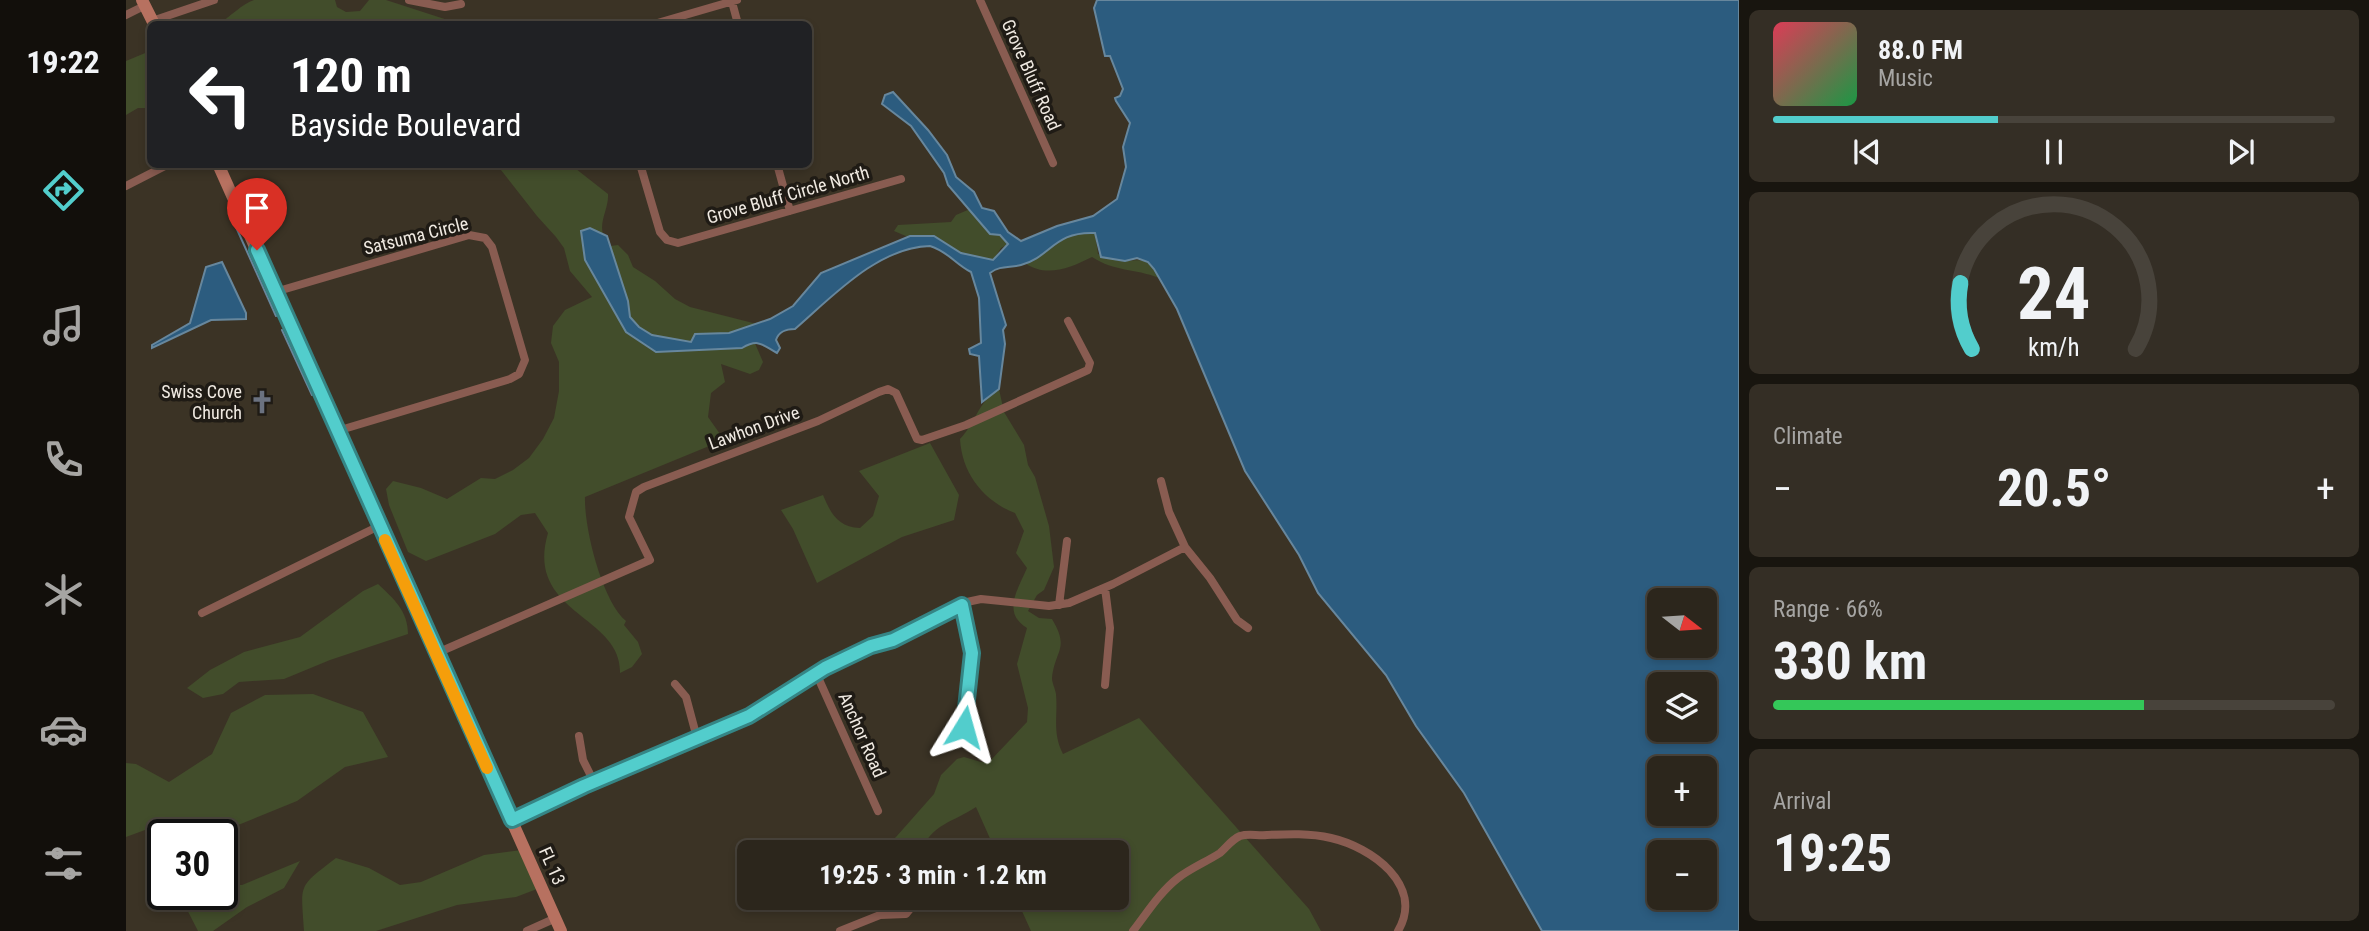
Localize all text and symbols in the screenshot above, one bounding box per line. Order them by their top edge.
street label: Grove Bluff Road [998,16,1065,134]
text: 88.0 FM [1878,35,1963,65]
text: 19:22 [26,43,100,81]
text: 120 m [290,47,412,104]
icon: left [175,49,266,140]
text: Music [1878,65,1933,92]
text: Bayside Boulevard [290,106,521,144]
icon: previous [1848,133,1886,171]
icon: pause [2035,133,2073,171]
icon: next [2222,133,2260,171]
street label: Grove Bluff Circle North [704,161,871,228]
icon: directions [39,166,88,215]
pin [227,178,287,250]
icon: arrive [238,189,276,227]
street label: Satsuma Circle [361,212,470,259]
text: 24 [2017,252,2091,338]
icon: music [39,301,88,350]
text: km/h [2028,333,2080,362]
place label: Swiss Cove Church [161,381,242,423]
church icon: Swiss Cove Church [248,388,276,416]
street label: Lawhon Drive [705,401,802,454]
text: Climate [1773,423,1843,450]
icon: phone [39,435,88,484]
text: 20.5° [1997,458,2111,519]
text: − [1773,467,1792,511]
text: + [2316,467,2335,511]
icon: climate [39,570,88,619]
north arrow [1647,588,1717,658]
map controls [1647,588,1717,910]
text: Range · 66% [1773,596,1883,623]
text: 330 km [1773,631,1927,692]
button: layers [1647,672,1717,742]
street label: Anchor Road [834,689,891,781]
position arrow [927,690,1001,764]
icon: car [39,705,88,754]
button: + [1647,756,1717,826]
text: Arrival [1773,788,1832,815]
speed limit sign: 30 [147,819,238,910]
text: 19:25 [1773,823,1892,884]
icon: filters [39,839,88,888]
button: − [1647,840,1717,910]
street label: FL 13 [535,844,570,888]
text: 19:25 · 3 min · 1.2 km [819,860,1047,890]

